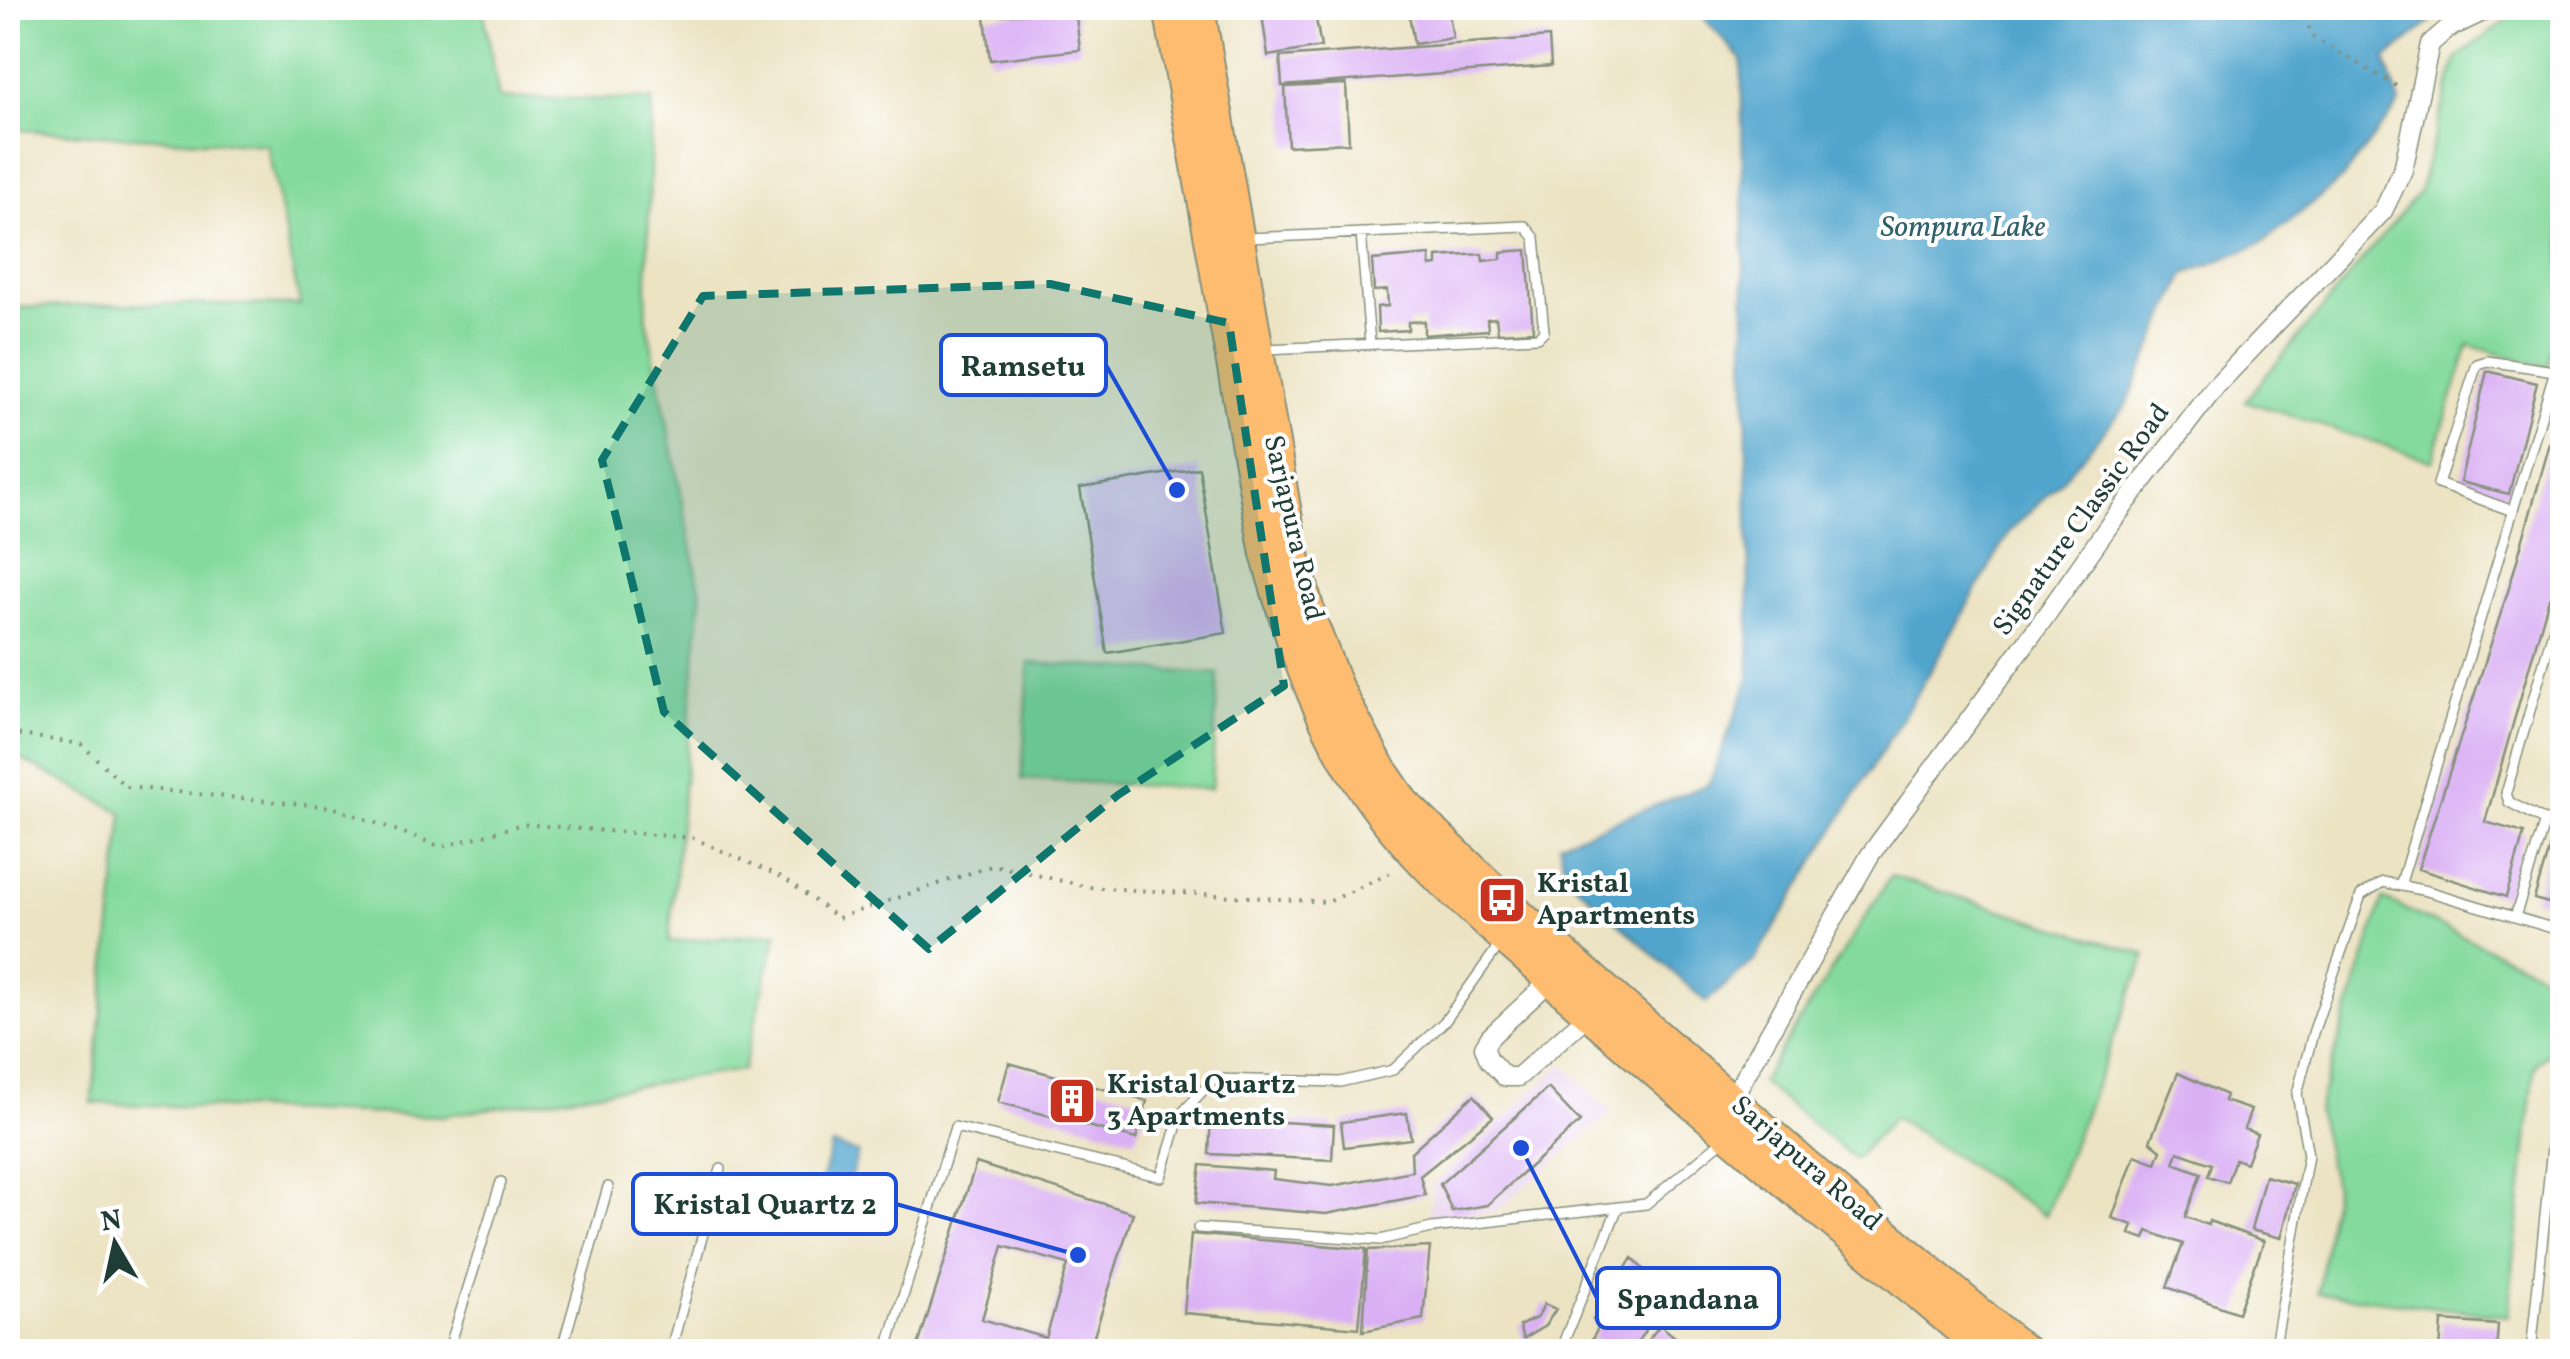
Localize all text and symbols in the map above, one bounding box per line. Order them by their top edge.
water label: Sompura Lake [1880,207,2046,249]
callout: Ramsetu [941,335,1106,395]
text: Ramsetu [960,347,1086,389]
street label: Signature Classic Road [1984,396,2180,644]
street label: Sarjapura Road [1253,431,1333,625]
place label: Kristal Apartments [1537,865,1695,936]
bus stop icon: Kristal Apartments [1476,874,1528,926]
place label: Kristal Quartz 3 Apartments [1107,1066,1295,1137]
building icon: Kristal Quartz 3 Apartments [1046,1075,1098,1127]
street label: Sarjapura Road [1722,1087,1890,1241]
callout: Kristal Quartz 2 [633,1174,896,1234]
text: Kristal Quartz 2 [653,1185,877,1227]
north arrow [65,1194,165,1294]
text: N [98,1201,125,1243]
callout: Spandana [1597,1268,1779,1328]
text: Spandana [1617,1280,1759,1322]

